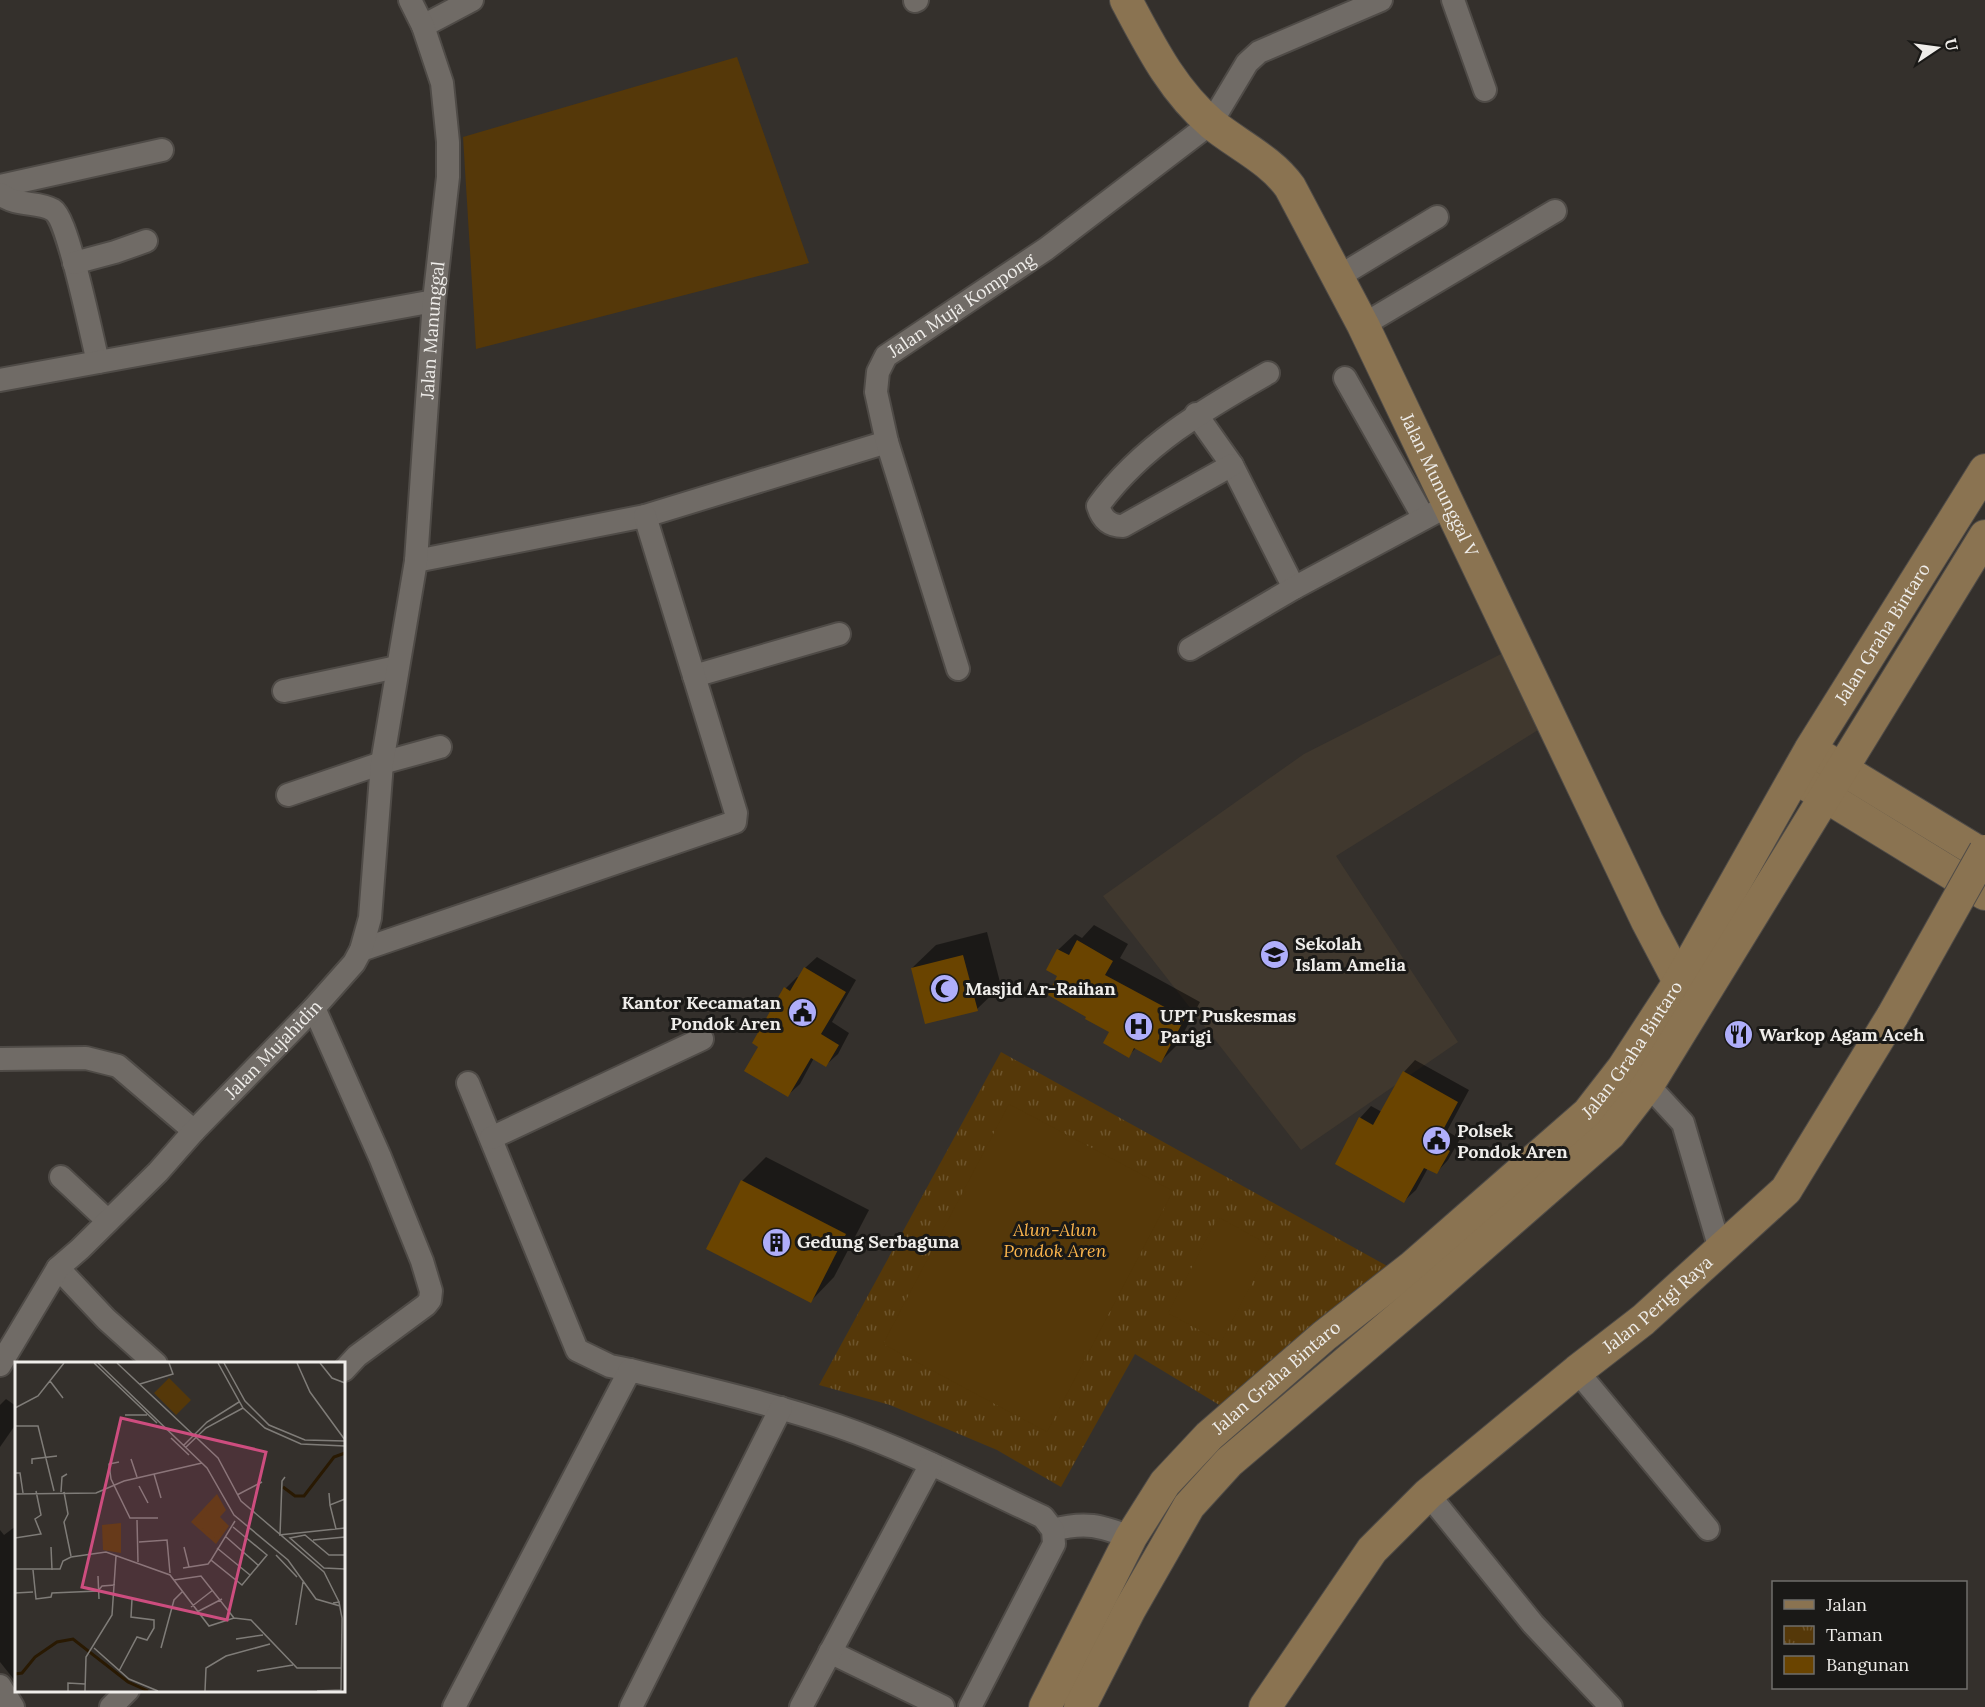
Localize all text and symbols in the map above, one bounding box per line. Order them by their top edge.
north arrow [1907,18,1967,78]
text: U [1941,36,1963,53]
street label: Jalan Muja Kompong [882,247,1040,363]
street label: Jalan Manunggal [415,260,449,401]
street label: Jalan Mununggal V [1395,408,1484,561]
street label: Jalan Graha Bintaro [1829,558,1935,709]
place label: Sekolah Islam Amelia [1295,932,1407,976]
school or university icon: Sekolah Islam Amelia [1258,938,1290,970]
mosque icon: Masjid Ar-Raihan [928,973,960,1005]
street label: Jalan Graha Bintaro [1576,976,1688,1125]
place label: Masjid Ar-Raihan [965,977,1116,1000]
place label: Kantor Kecamatan Pondok Aren [621,991,782,1035]
street label: Jalan Mujahidin [219,995,327,1104]
public building icon: Kantor Kecamatan Pondok Aren [786,997,818,1029]
place label: UPT Puskesmas Parigi [1160,1004,1297,1048]
hospital icon: UPT Puskesmas Parigi [1123,1010,1155,1042]
restaurant icon: Warkop Agam Aceh [1722,1019,1754,1051]
place label: Warkop Agam Aceh [1759,1023,1924,1046]
place label: Polsek Pondok Aren [1457,1119,1568,1163]
public building icon: Polsek Pondok Aren [1420,1125,1452,1157]
park label: Alun-Alun Pondok Aren [1003,1218,1107,1262]
building icon: Gedung Serbaguna [760,1226,792,1258]
place label: Gedung Serbaguna [797,1230,960,1253]
street label: Jalan Perigi Raya [1597,1250,1717,1359]
street label: Jalan Graha Bintaro [1206,1315,1345,1440]
inset map [15,1362,345,1692]
legend [1772,1581,1967,1689]
text: Jalan [1825,1593,1867,1616]
text: Taman [1826,1623,1883,1646]
text: Bangunan [1826,1653,1909,1676]

